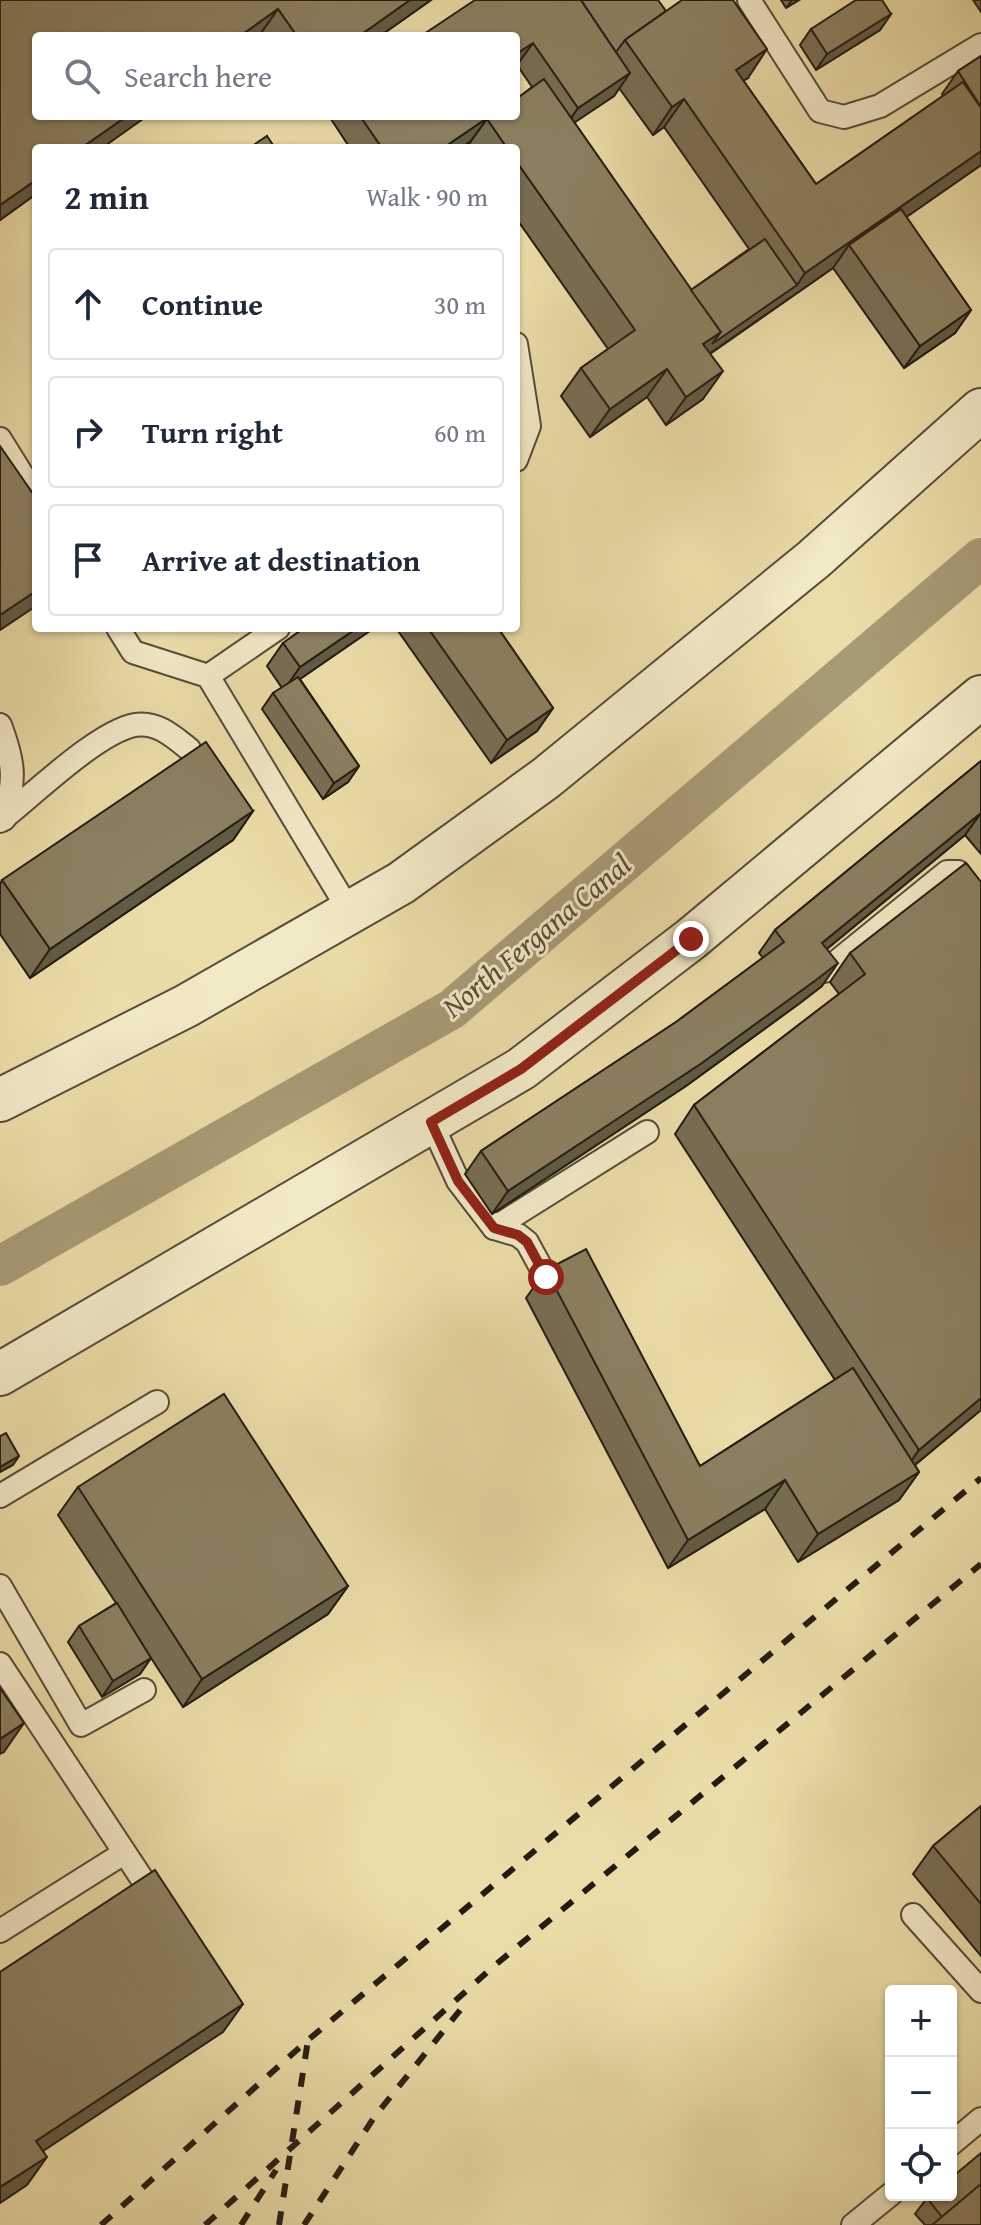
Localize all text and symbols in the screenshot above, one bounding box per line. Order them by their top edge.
search box [32,32,520,120]
icon: search [60,54,104,98]
text: Search here [124,54,272,98]
text: 2 min [64,172,149,221]
text: Walk · 90 m [366,177,488,216]
icon: ahead [66,282,110,326]
text: Continue [142,282,263,326]
text: 30 m [434,285,486,324]
icon: right [66,410,110,454]
text: Turn right [142,410,283,454]
text: 60 m [434,413,486,452]
icon: arrive [66,538,110,582]
text: Arrive at destination [142,538,420,582]
water label: North Fergana Canal [431,843,640,1028]
route end [673,921,709,957]
route start [528,1259,564,1295]
map controls [885,1985,957,2201]
button: + [885,1985,957,2057]
button: − [885,2057,957,2129]
button: locate [885,2129,957,2201]

